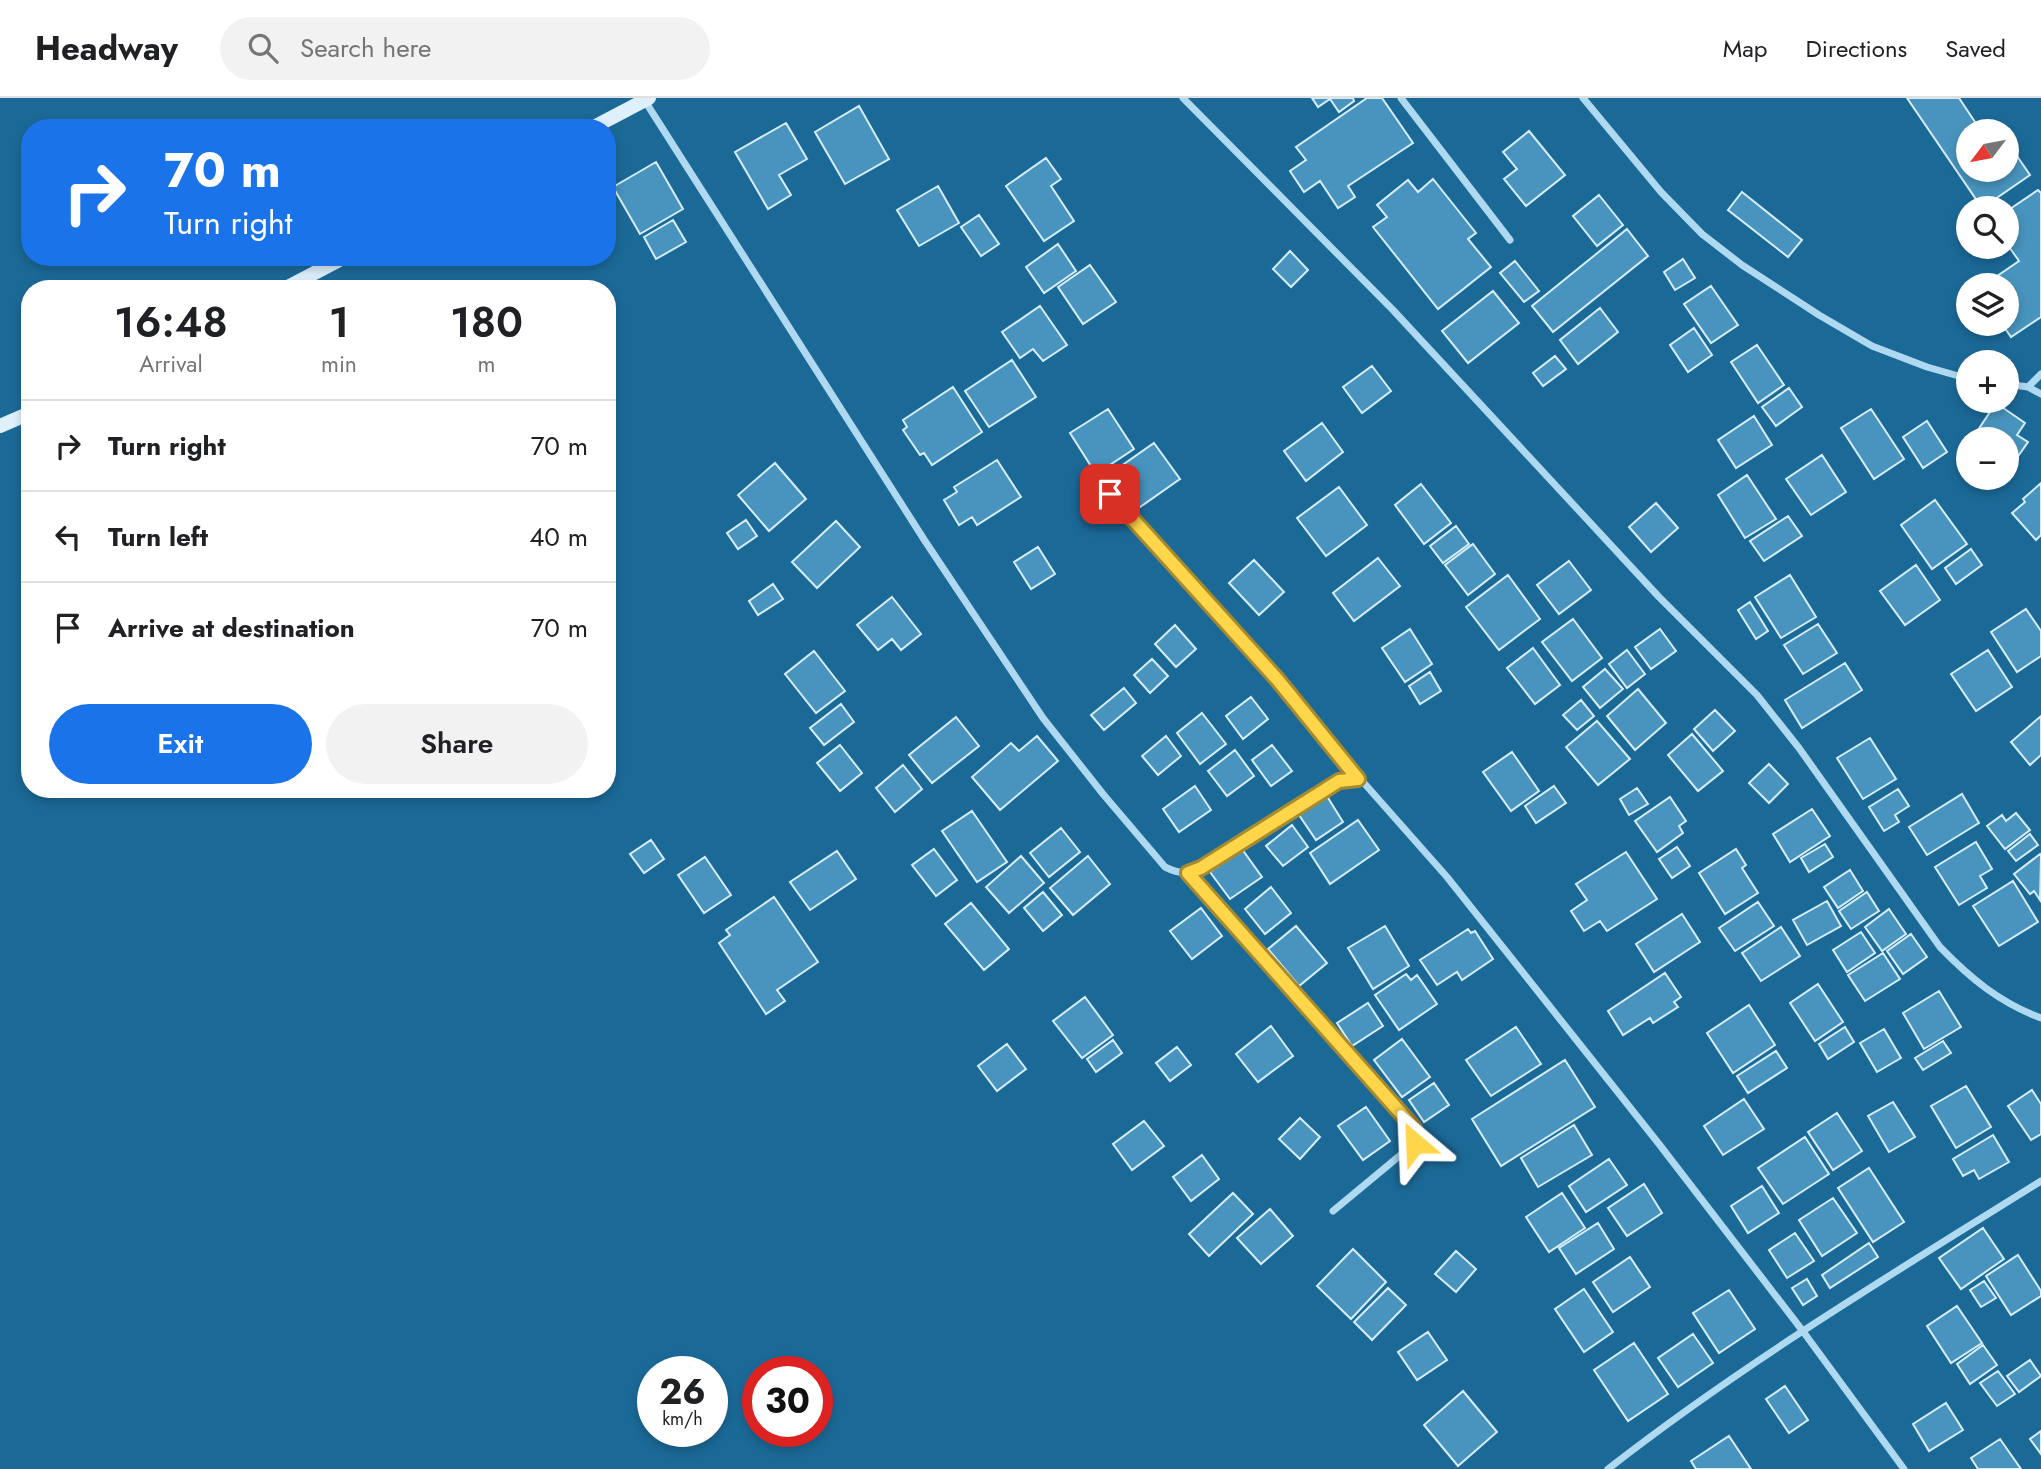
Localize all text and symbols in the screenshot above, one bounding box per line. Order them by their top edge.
search box [220,17,710,80]
text: Headway [35,25,178,72]
icon: search [244,29,282,67]
text: Search here [300,29,431,67]
text: Map [1723,31,1768,66]
text: Directions [1806,31,1907,66]
text: Saved [1945,31,2006,66]
north arrow [1956,119,2020,182]
map controls [1956,119,2019,490]
text: 70 m [164,135,281,205]
icon: right [49,147,140,238]
button: search [1956,196,2019,259]
text: Turn right [164,200,293,246]
button: layers [1956,273,2019,336]
text: 16:48 [114,292,228,353]
text: 1 [329,292,349,353]
text: 180 [450,292,523,353]
text: Arrival [139,347,203,381]
text: min [321,347,357,381]
text: m [478,347,495,381]
button: + [1956,350,2019,413]
icon: right [49,427,87,465]
text: Turn right [108,427,226,465]
text: 70 m [531,427,588,465]
button: − [1956,427,2019,490]
pin [1080,464,1140,524]
icon: arrive [1091,475,1129,513]
icon: left [49,518,87,556]
text: Turn left [108,518,208,556]
text: 40 m [529,518,588,556]
icon: arrive [49,609,87,647]
text: Arrive at destination [108,609,355,647]
text: 70 m [531,609,588,647]
button: Exit [49,704,312,784]
button: Share [326,704,588,784]
position arrow [1378,1106,1452,1180]
speed limit sign: 30 [742,1356,833,1447]
text: 26 [659,1367,706,1417]
text: km/h [662,1406,703,1432]

